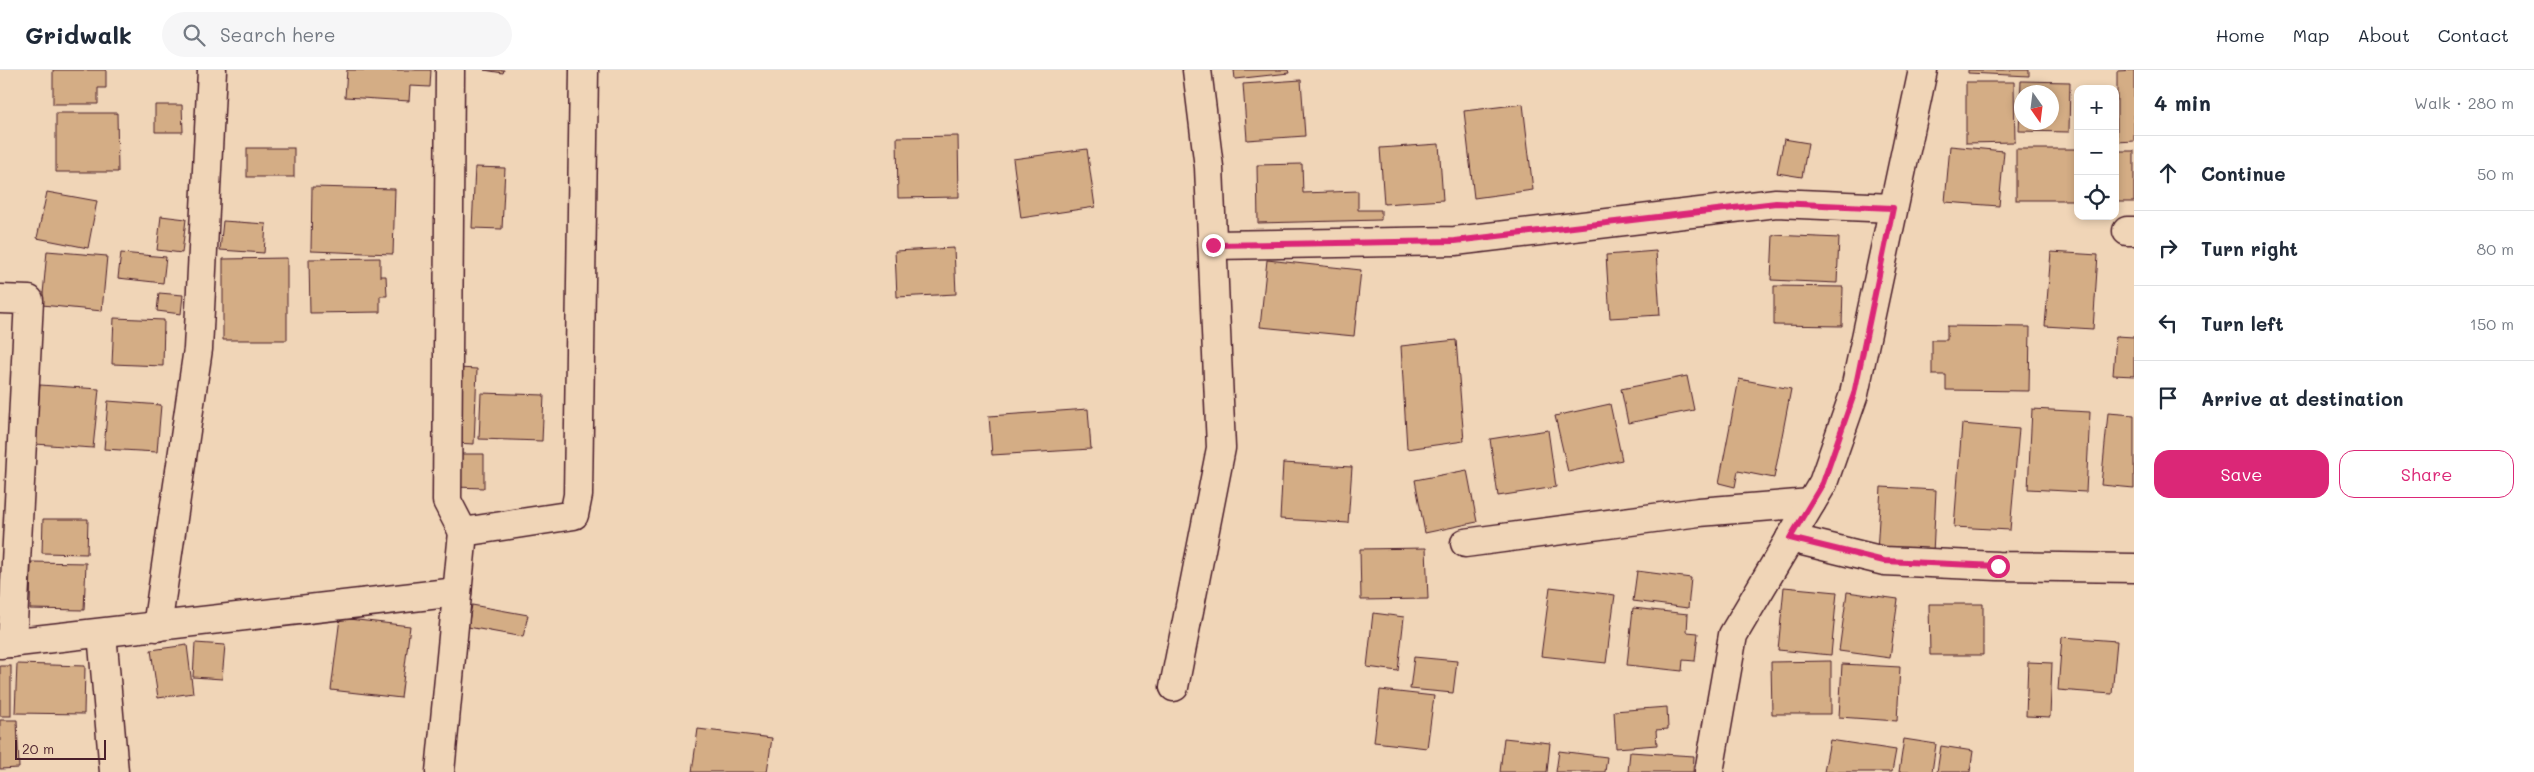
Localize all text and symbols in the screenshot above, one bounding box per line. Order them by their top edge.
search box [162,12,512,57]
text: Gridwalk [25,19,132,50]
icon: search [180,21,208,49]
text: Search here [220,22,336,47]
text: Home [2216,23,2265,47]
text: Map [2293,23,2329,47]
text: About [2357,23,2410,47]
text: Contact [2438,23,2509,47]
north arrow [2014,85,2059,130]
map controls [2074,85,2119,220]
button: + [2074,85,2119,130]
text: 4 min [2154,89,2211,116]
text: Walk · 280 m [2414,92,2514,113]
button: − [2074,130,2119,175]
icon: ahead [2154,159,2182,187]
text: Continue [2201,161,2286,186]
text: 50 m [2477,163,2514,184]
button: locate [2074,175,2119,220]
route end [1202,234,1225,257]
icon: right [2154,234,2182,262]
text: Turn right [2201,236,2298,261]
text: 80 m [2477,238,2514,259]
icon: left [2154,309,2182,337]
text: Turn left [2201,311,2284,336]
text: 150 m [2470,313,2514,334]
icon: arrive [2154,384,2182,412]
text: Arrive at destination [2201,386,2404,411]
button: Save [2154,450,2329,498]
button: Share [2339,450,2514,498]
route start [1987,555,2010,578]
scale bar [15,737,106,760]
text: 20 m [22,739,54,758]

